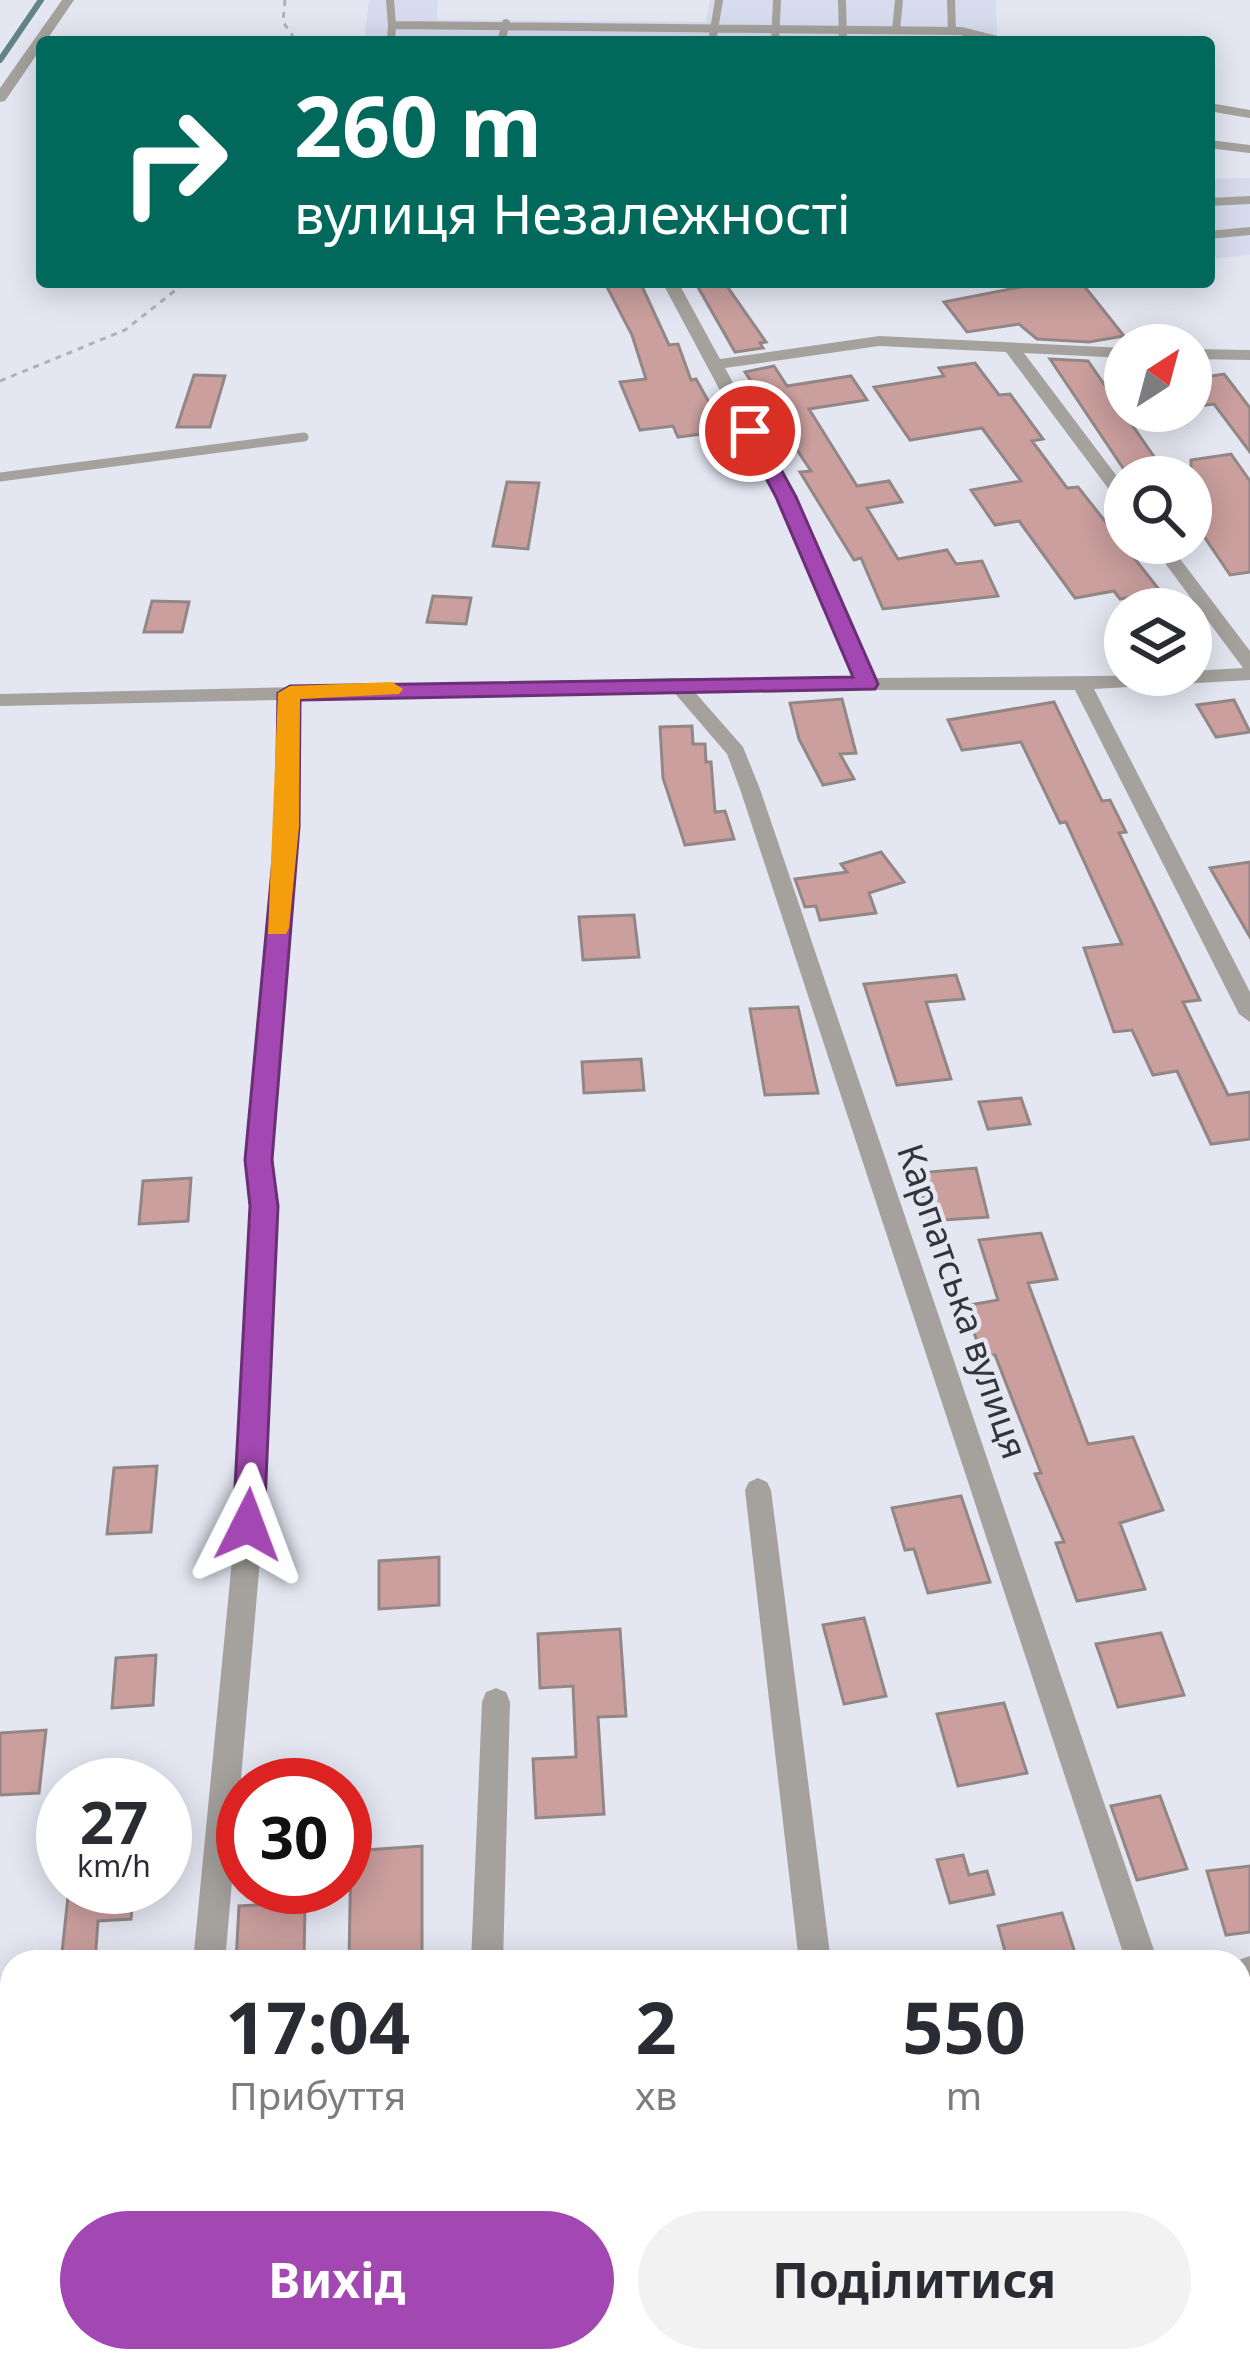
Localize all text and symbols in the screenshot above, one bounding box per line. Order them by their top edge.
text: 260 m [294,67,542,182]
icon: right [96,84,252,240]
text: вулиця Незалежності [294,176,851,250]
north arrow [1104,324,1212,432]
map controls [1104,324,1212,696]
pin [699,380,801,482]
icon: arrive [717,398,783,464]
button: search [1104,456,1212,564]
button: layers [1104,588,1212,696]
street label: Карпатська вулиця [886,1137,1040,1465]
position arrow [185,1462,311,1588]
speed limit sign: 30 [216,1758,372,1914]
text: 27 [80,1780,148,1862]
text: km/h [77,1845,151,1886]
text: 17:04 [225,1977,410,2075]
text: 2 [636,1977,677,2075]
text: 550 [902,1977,1026,2075]
text: Прибуття [229,2068,406,2121]
text: хв [635,2068,677,2121]
text: m [946,2068,982,2121]
button: Вихід [60,2211,614,2349]
button: Поділитися [638,2211,1191,2349]

